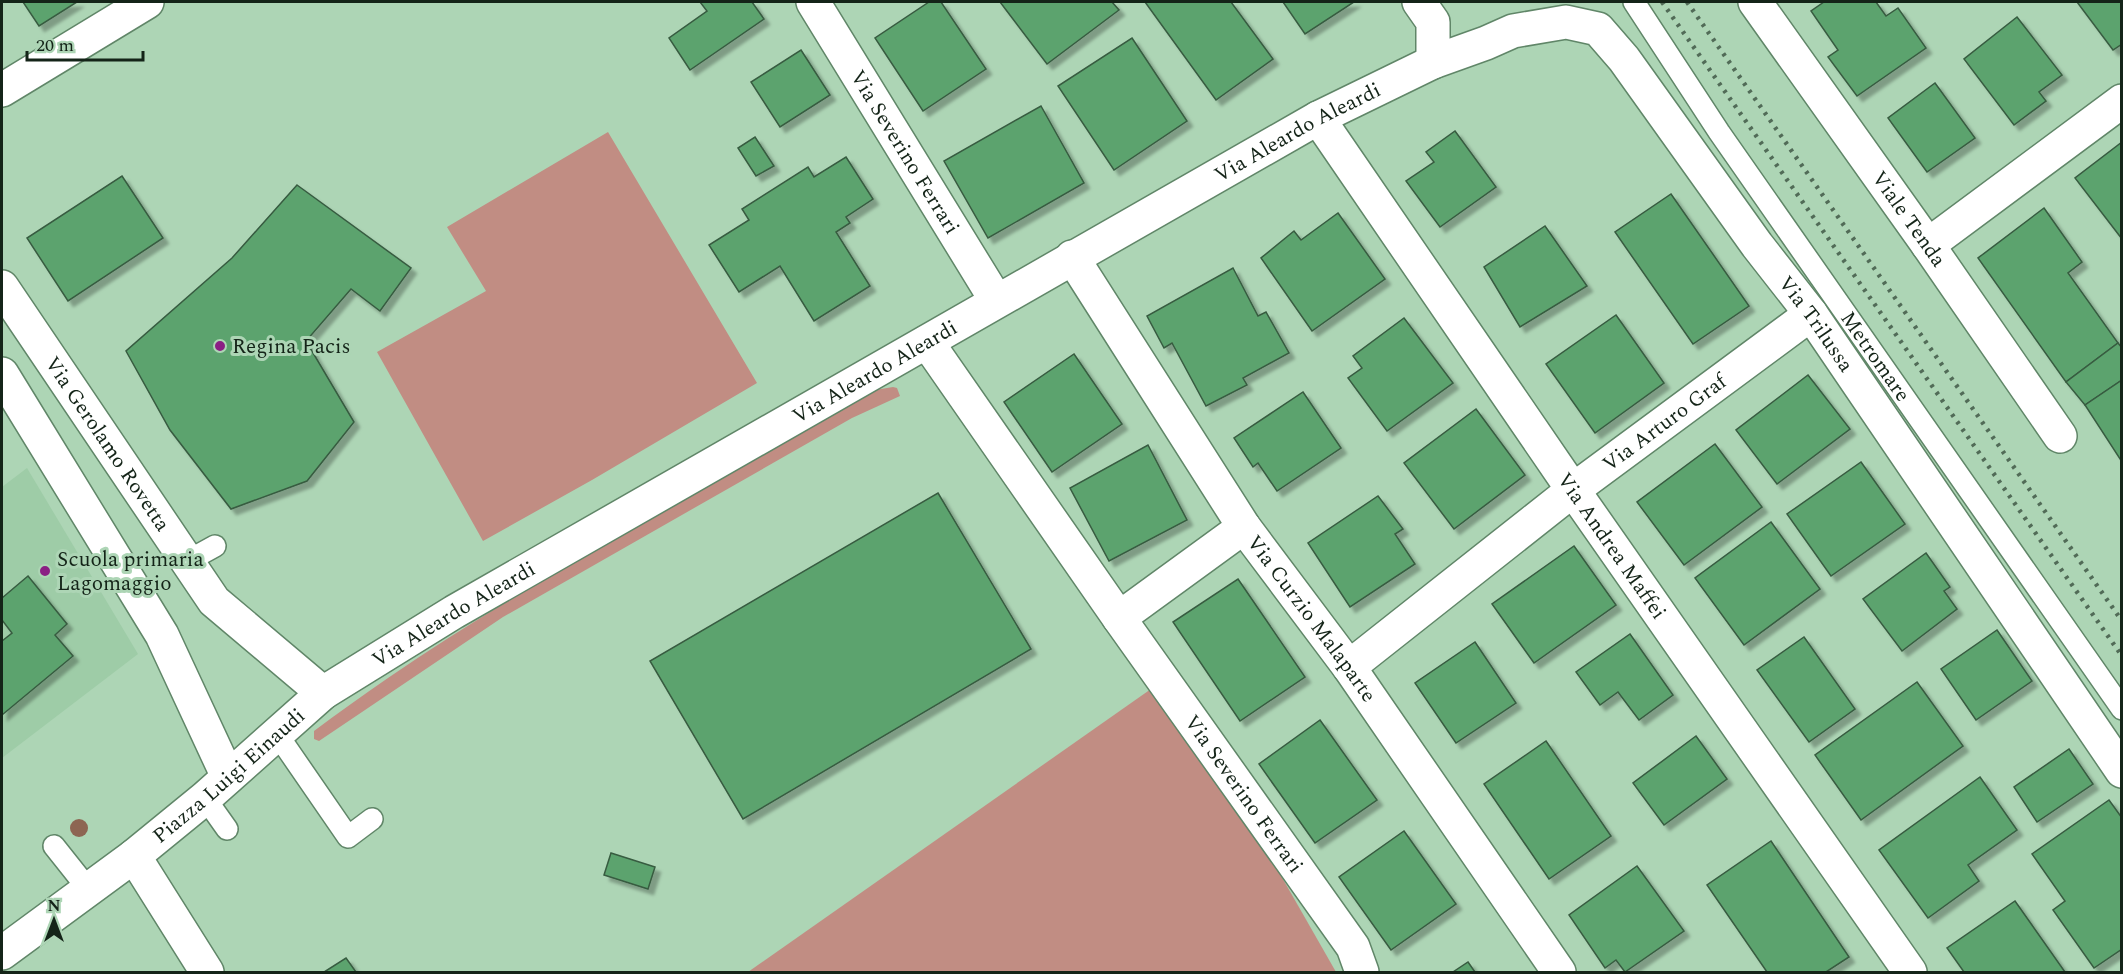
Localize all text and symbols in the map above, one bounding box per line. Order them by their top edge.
scale bar [27,24,142,62]
text: 20 m [36,32,74,59]
street label: Via Severino Ferrari [841,64,967,241]
street label: Via Aleardo Aleardi [1209,75,1387,191]
street label: Viale Tenda [1863,165,1954,275]
street label: Via Trilussa [1770,269,1862,380]
street label: Metromare [1832,305,1918,409]
street label: Via Aleardo Aleardi [787,312,964,432]
place label: Regina Pacis [232,331,351,363]
marker: Regina Pacis [213,339,227,353]
street label: Via Gerolamo Rovetta [36,350,178,539]
street label: Via Arturo Graf [1596,365,1735,480]
street label: Via Andrea Maffei [1549,466,1674,626]
street label: Via Curzio Malaparte [1238,529,1384,709]
place label: Scuola primaria Lagomaggio [57,544,204,600]
street label: Via Aleardo Aleardi [366,554,542,676]
marker: Scuola primaria Lagomaggio [38,564,52,578]
street label: Piazza Luigi Einaudi [146,701,313,852]
street label: Via Severino Ferrari [1176,709,1311,880]
north arrow [24,890,84,950]
text: N [47,894,61,918]

